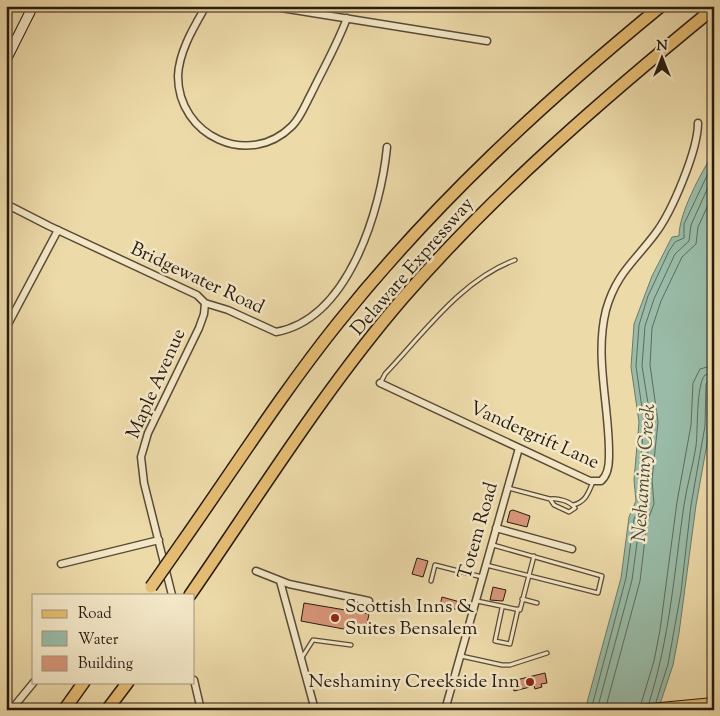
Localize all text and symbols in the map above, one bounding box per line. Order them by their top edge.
north arrow [638,32,688,82]
text: N [656,37,668,57]
street label: Delaware Expressway [345,191,481,342]
street label: Bridgewater Road [126,236,269,322]
street label: Maple Avenue [121,324,193,443]
street label: Vandergrift Lane [465,395,603,477]
water label: Neshaminy Creek [626,403,664,543]
street label: Totem Road [452,479,506,583]
legend [32,594,195,684]
place label: Scottish Inns & Suites Bensalem [345,594,478,643]
text: Road [78,604,112,625]
marker: Scottish Inns & Suites Bensalem [329,612,341,624]
text: Water [78,630,119,651]
text: Building [78,654,133,675]
place label: Neshaminy Creekside Inn [309,669,520,696]
marker: Neshaminy Creekside Inn [524,676,536,688]

